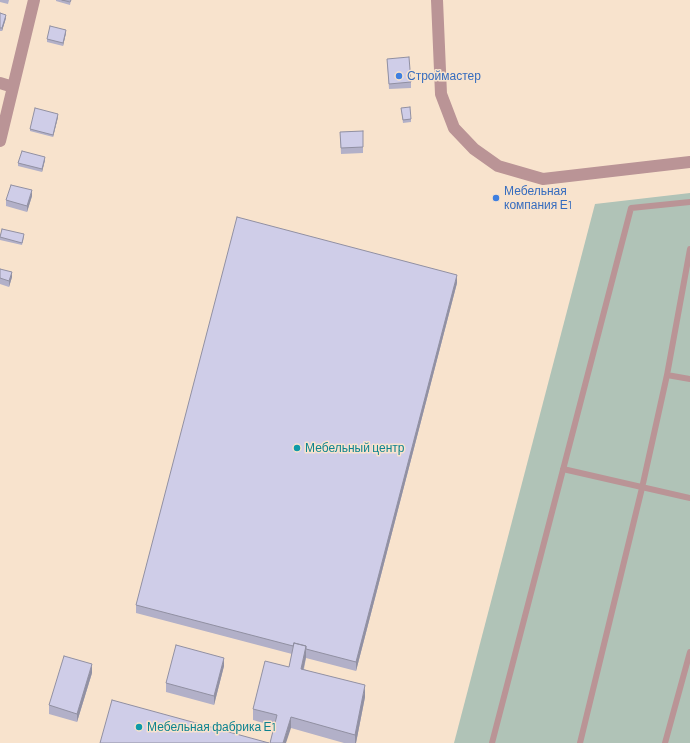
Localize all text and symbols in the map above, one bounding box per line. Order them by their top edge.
place label: Строймастер [407,69,481,83]
marker: Строймастер [394,71,404,81]
place label: Мебельная компания Е1 [504,184,572,212]
marker: Мебельная компания Е1 [491,193,501,203]
place label: Мебельный центр [305,441,405,455]
marker: Мебельный центр [292,443,302,453]
place label: Мебельная фабрика Е1 [147,720,276,734]
marker: Мебельная фабрика Е1 [134,722,144,732]

